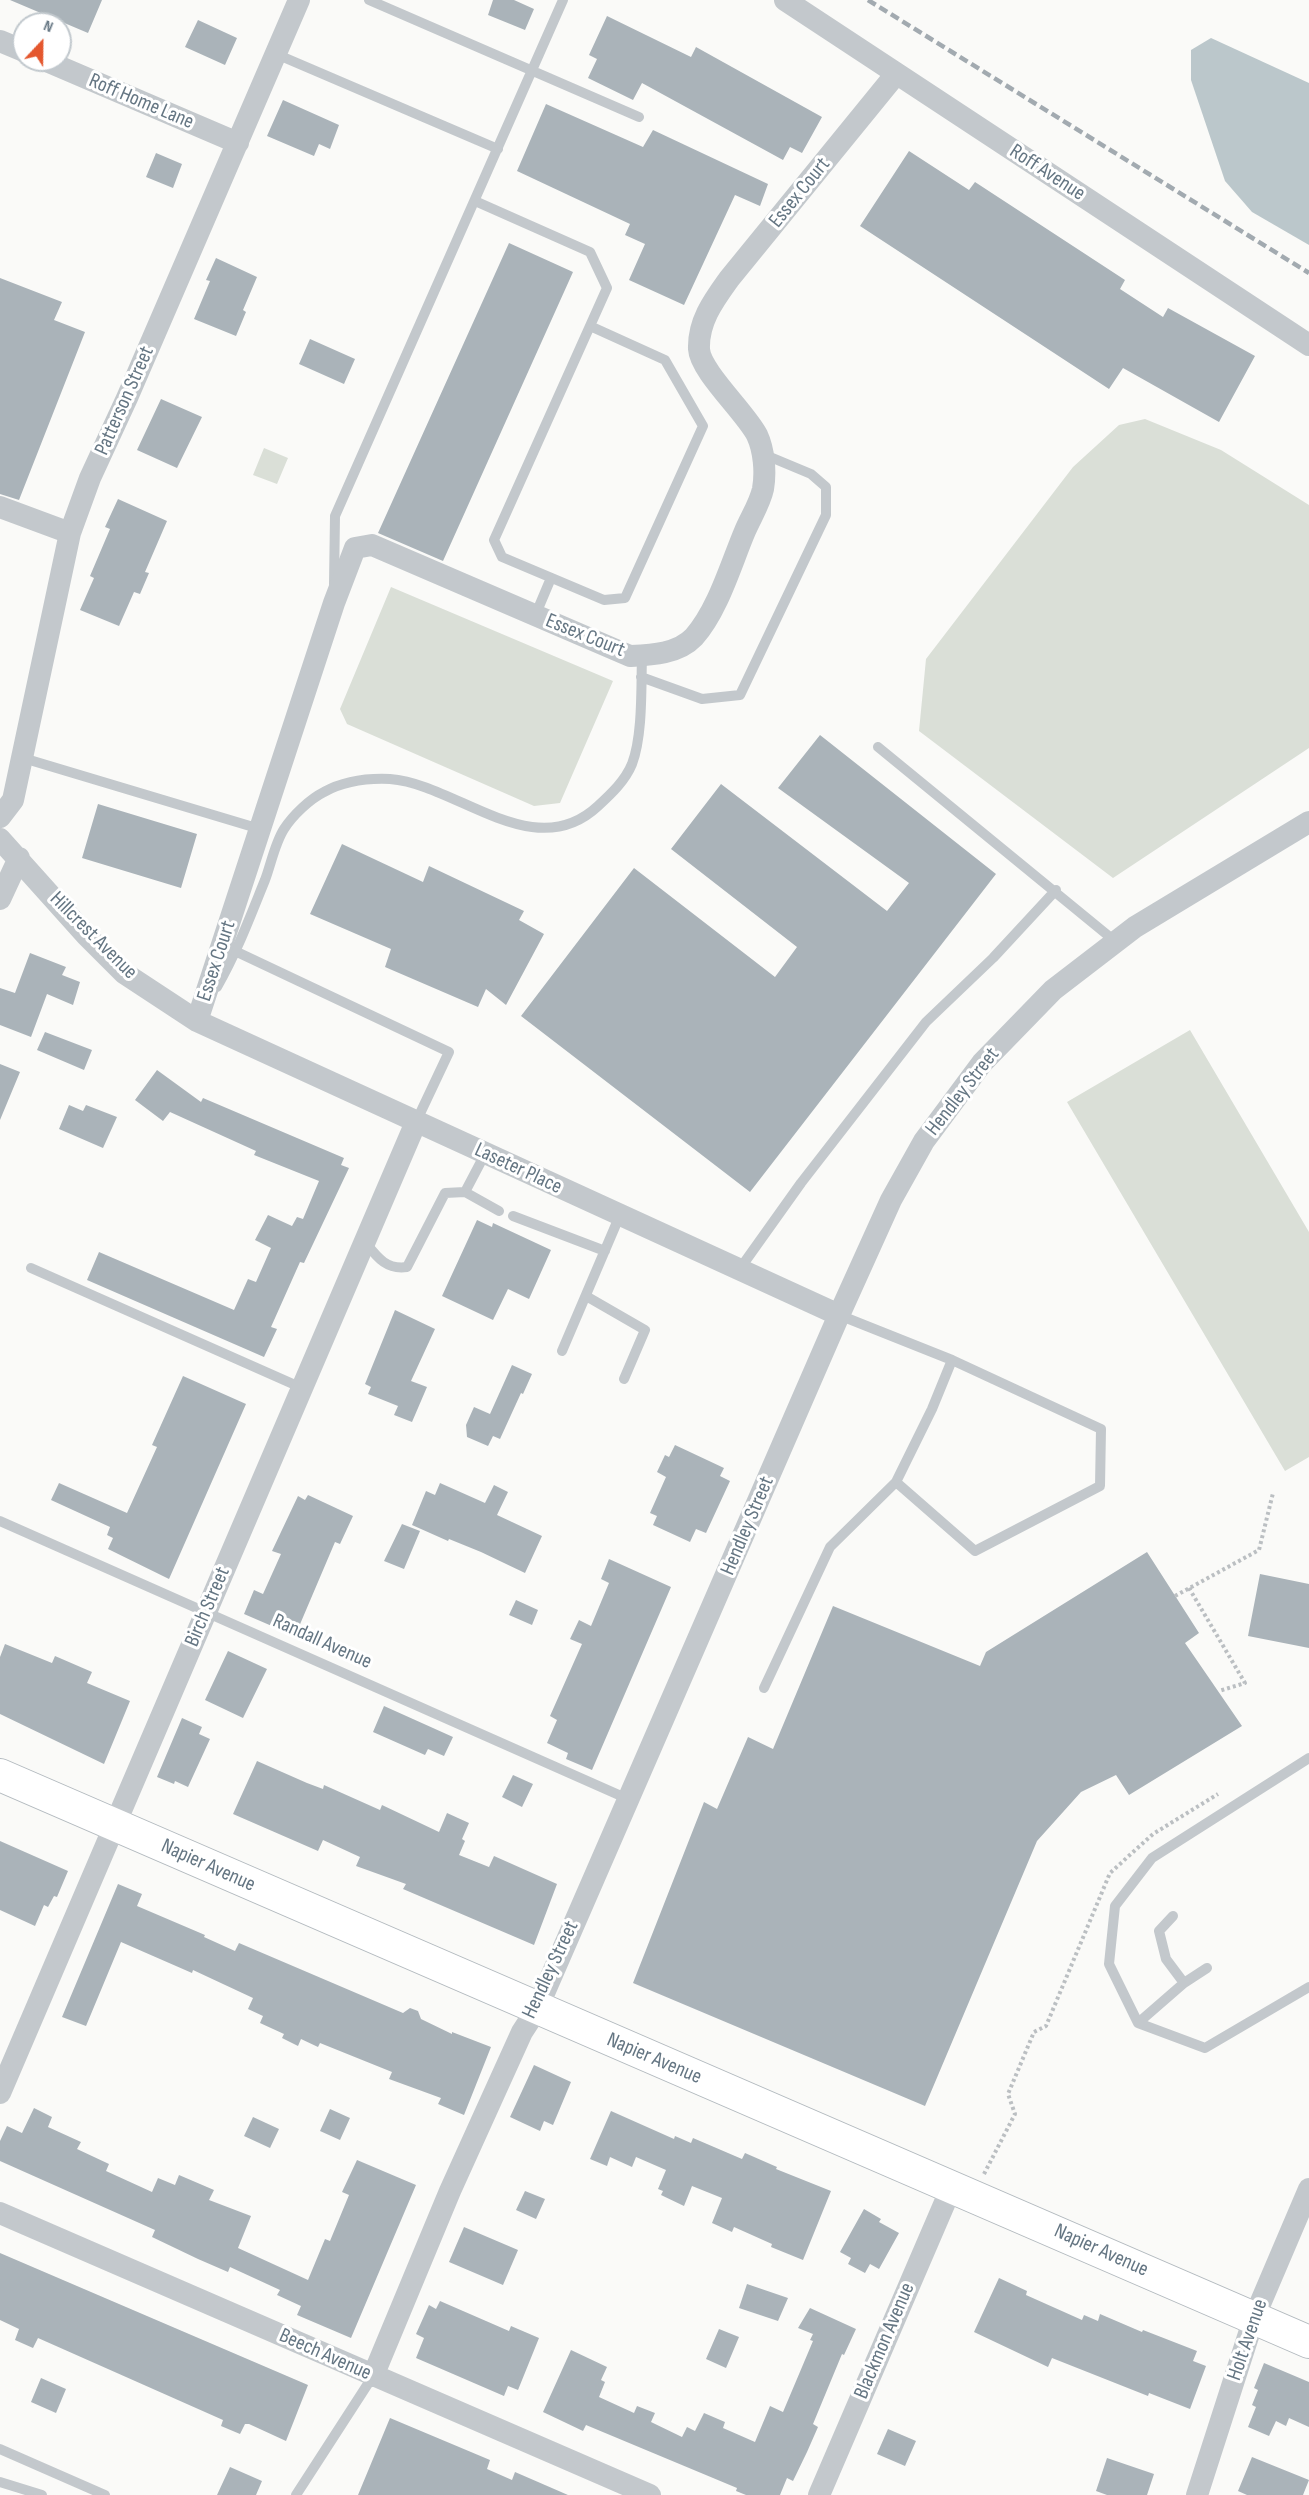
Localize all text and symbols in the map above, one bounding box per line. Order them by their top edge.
north arrow [12,12,72,72]
text: N [41,16,56,37]
street label: Roff Home Lane [85,69,197,135]
street label: Roff Avenue [1005,139,1089,207]
street label: Essex Court [764,153,836,233]
street label: Patterson Street [90,343,160,459]
street label: Essex Court [542,609,628,663]
street label: Hillcrest Avenue [44,887,142,985]
street label: Essex Court [192,918,242,1004]
street label: Hendley Street [921,1043,1005,1141]
street label: Laseter Place [470,1138,566,1200]
street label: Hendley Street [716,1473,780,1579]
street label: Birch Street [180,1563,236,1651]
street label: Randall Avenue [269,1609,375,1675]
street label: Napier Avenue [157,1834,259,1898]
street label: Hendley Street [517,1917,585,2023]
street label: Napier Avenue [603,2028,705,2090]
street label: Napier Avenue [1050,2219,1152,2283]
street label: Blackmon Avenue [849,2279,921,2403]
street label: Holt Avenue [1222,2296,1274,2384]
street label: Beech Avenue [275,2323,375,2387]

